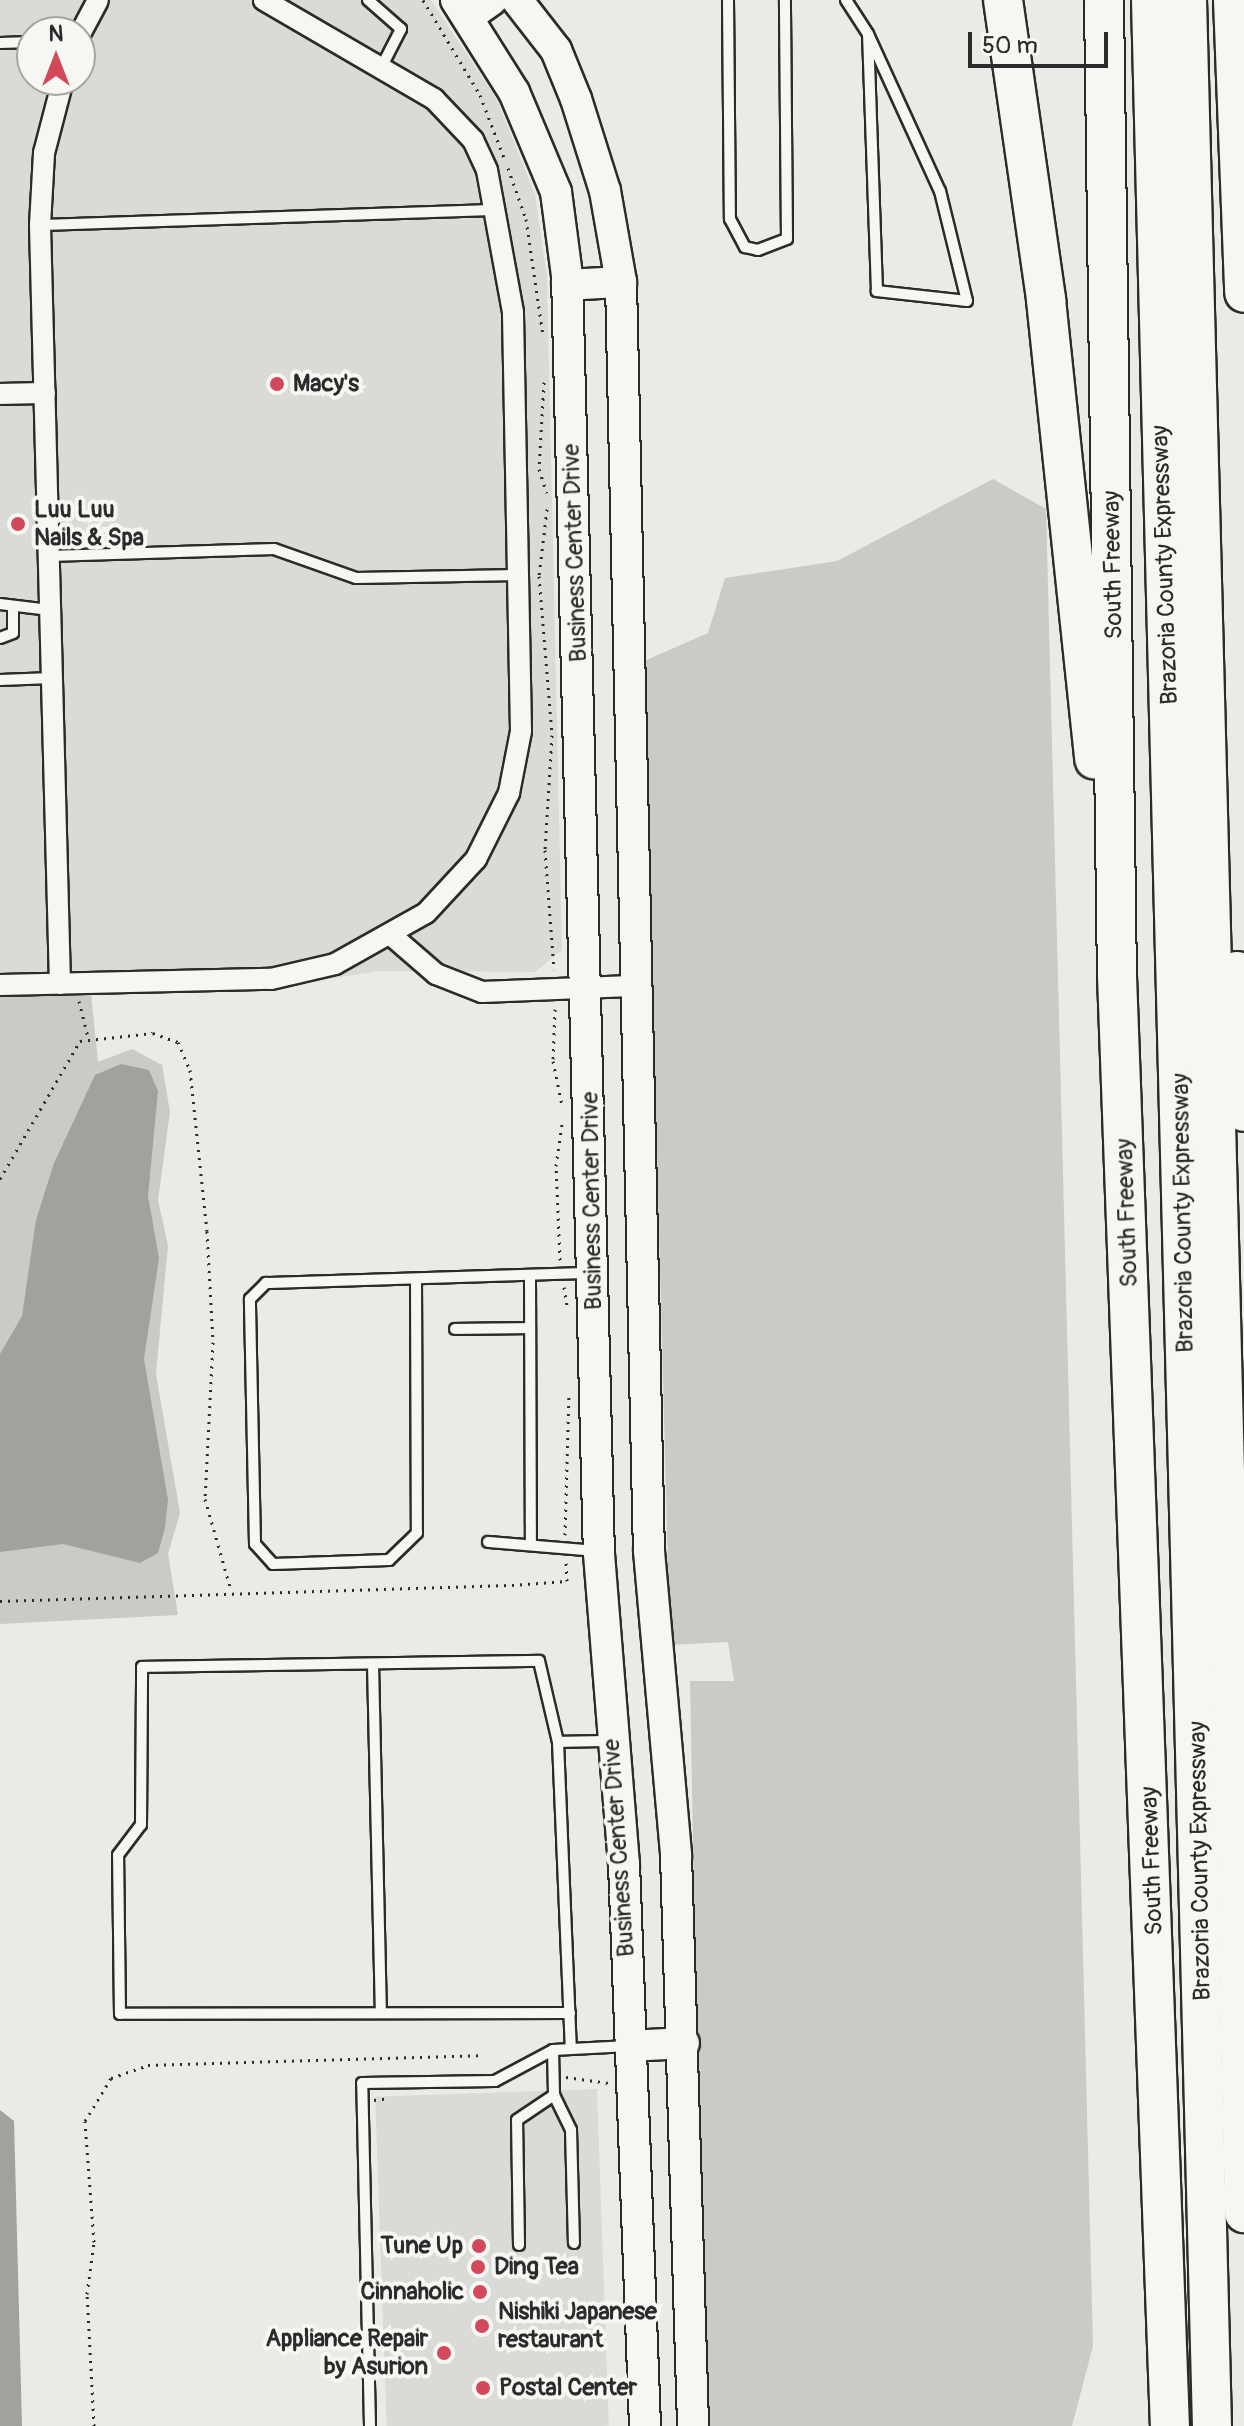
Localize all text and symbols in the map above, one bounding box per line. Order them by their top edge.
north arrow [16,16,96,96]
scale bar [972,16,1112,66]
text: N [49,20,63,48]
text: 50 m [982,31,1038,60]
place label: Macy's [293,370,359,398]
marker: Macy's [268,375,286,393]
street label: Brazoria County Expressway [1146,425,1184,705]
street label: Business Center Drive [557,443,593,663]
street label: South Freeway [1097,490,1129,640]
place label: Luu Luu Nails & Spa [34,496,144,552]
marker: Luu Luu Nails & Spa [9,515,27,533]
street label: Brazoria County Expressway [1166,1073,1200,1353]
street label: Business Center Drive [576,1092,608,1310]
street label: South Freeway [1110,1138,1144,1288]
street label: Brazoria County Expressway [1183,1721,1217,2001]
street label: Business Center Drive [597,1738,641,1958]
street label: South Freeway [1135,1786,1169,1936]
place label: Tune Up [380,2232,463,2260]
marker: Tune Up [470,2237,488,2255]
place label: Ding Tea [494,2253,579,2281]
marker: Ding Tea [469,2258,487,2276]
place label: Cinnaholic [361,2278,464,2306]
marker: Cinnaholic [471,2283,489,2301]
place label: Nishiki Japanese restaurant [498,2298,657,2354]
marker: Nishiki Japanese restaurant [473,2317,491,2335]
place label: Appliance Repair by Asurion [265,2325,428,2381]
marker: Appliance Repair by Asurion [435,2344,453,2362]
place label: Postal Center [499,2374,637,2402]
marker: Postal Center [474,2379,492,2397]

